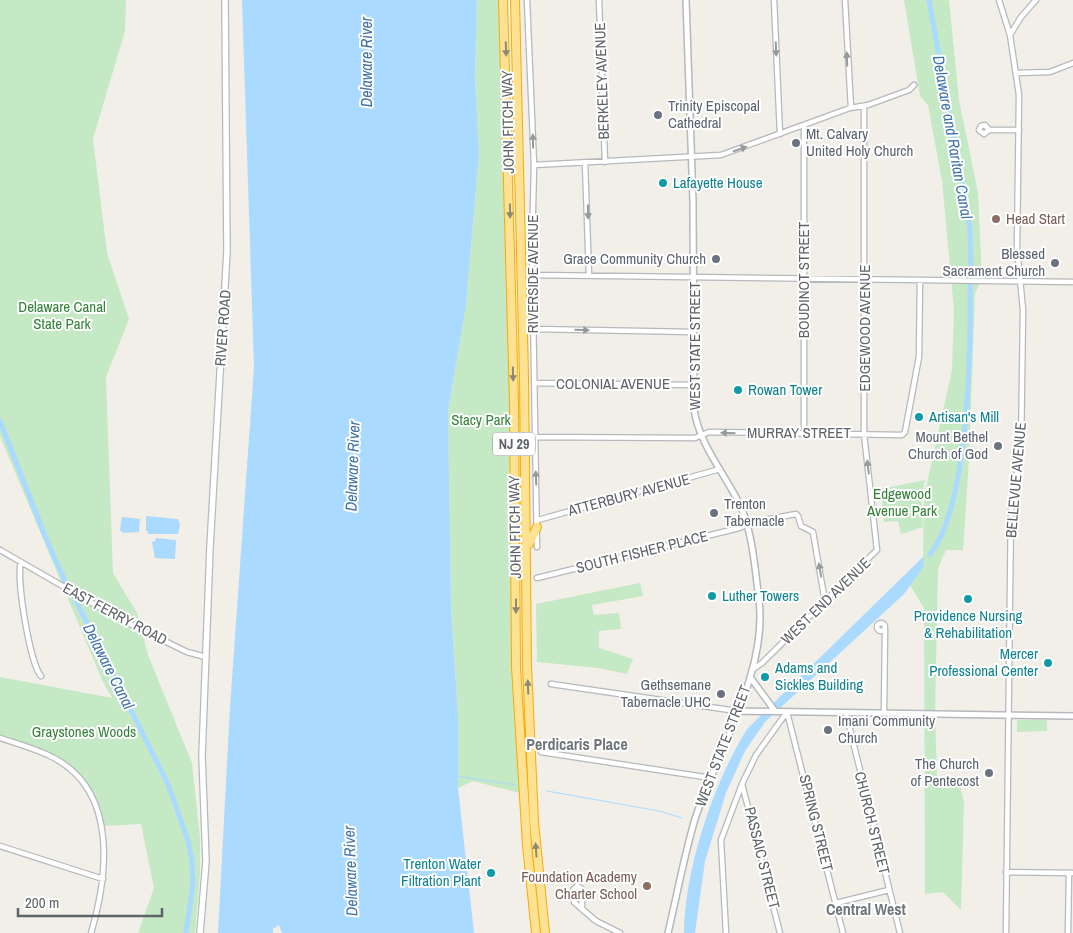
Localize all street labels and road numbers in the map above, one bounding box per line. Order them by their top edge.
street label: BERKELEY AVENUE [589,22,614,140]
street label: JOHN FITCH WAY [496,69,519,174]
street label: RIVERSIDE AVENUE [522,215,543,333]
street label: BOUDINOT STREET [793,221,814,338]
street label: EDGEWOOD AVENUE [854,265,875,391]
street label: WEST STATE STREET [684,281,705,410]
street label: RIVER ROAD [209,289,236,367]
street label: COLONIAL AVENUE [556,373,670,394]
street label: BELLEVUE AVENUE [1000,421,1031,539]
street label: MURRAY STREET [747,422,852,443]
road number: NJ 29 [493,432,535,456]
street label: ATTERBURY AVENUE [565,468,692,521]
street label: JOHN FITCH WAY [503,474,526,579]
street label: SOUTH FISHER PLACE [574,525,710,578]
street label: WEST END AVENUE [776,552,875,649]
street label: EAST FERRY ROAD [59,577,171,650]
street label: WEST STATE STREET [690,682,756,810]
street label: CHURCH STREET [850,769,896,877]
street label: SPRING STREET [794,772,839,874]
street label: PASSAIC STREET [740,805,785,912]

